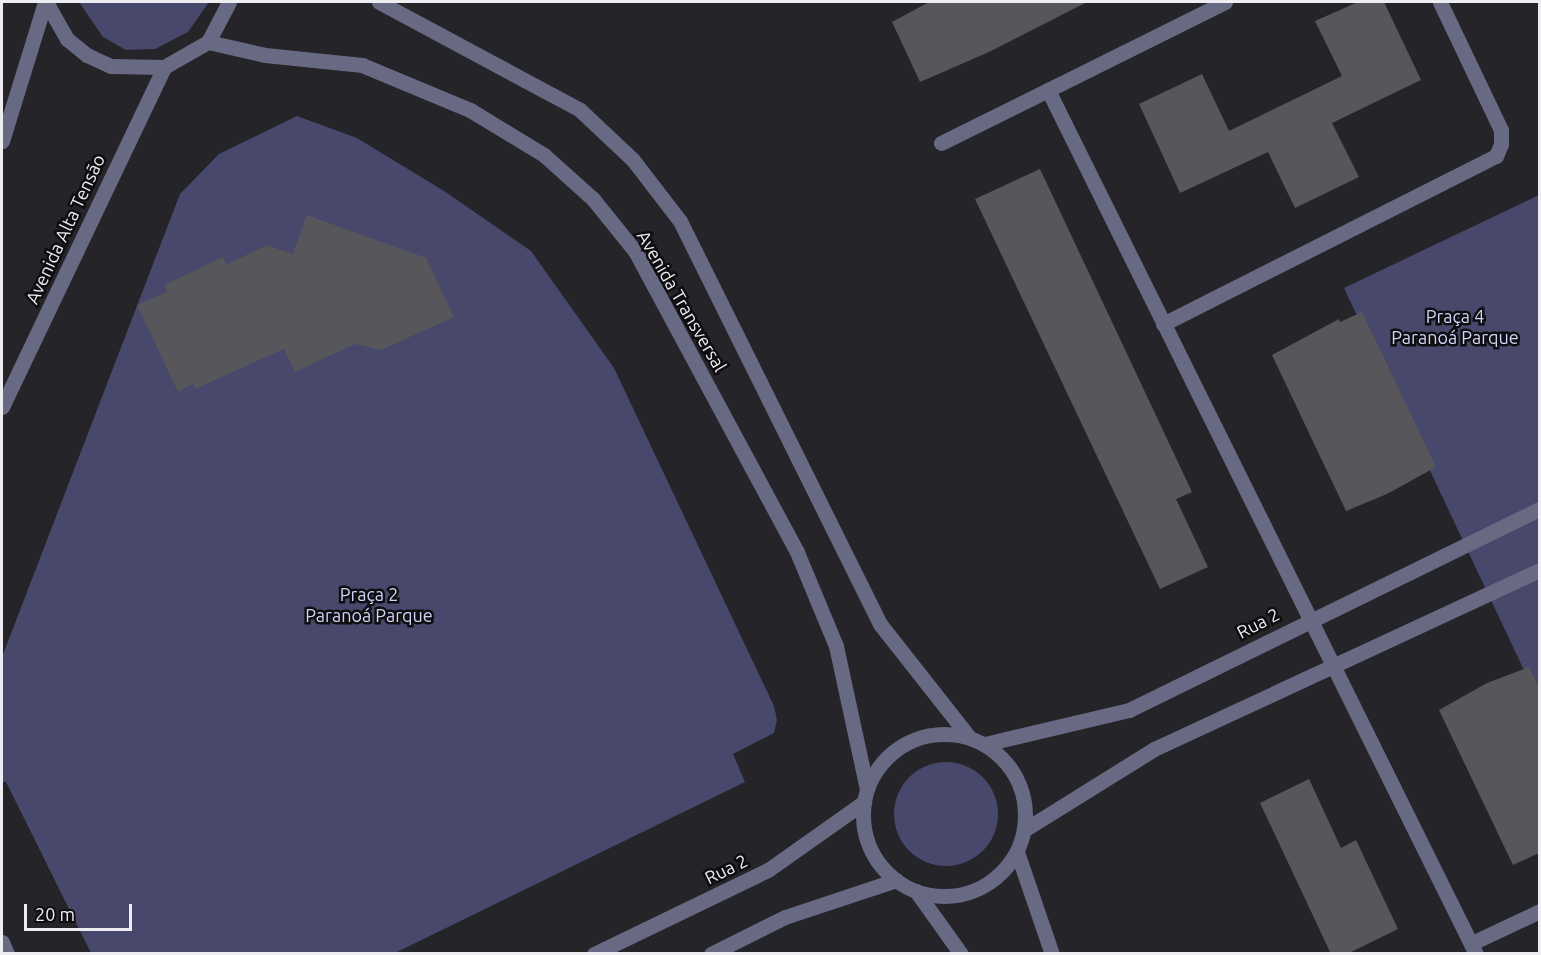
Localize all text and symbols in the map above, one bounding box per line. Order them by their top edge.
street label: Avenida Alta Tensão [21,151,109,307]
street label: Avenida Transversal [633,227,731,375]
park label: Praça 4 Paranoá Parque [1391,306,1519,348]
park label: Praça 2 Paranoá Parque [305,584,433,626]
street label: Rua 2 [1233,603,1283,643]
street label: Rua 2 [701,849,751,889]
scale bar [27,892,135,930]
text: 20 m [35,904,75,924]

